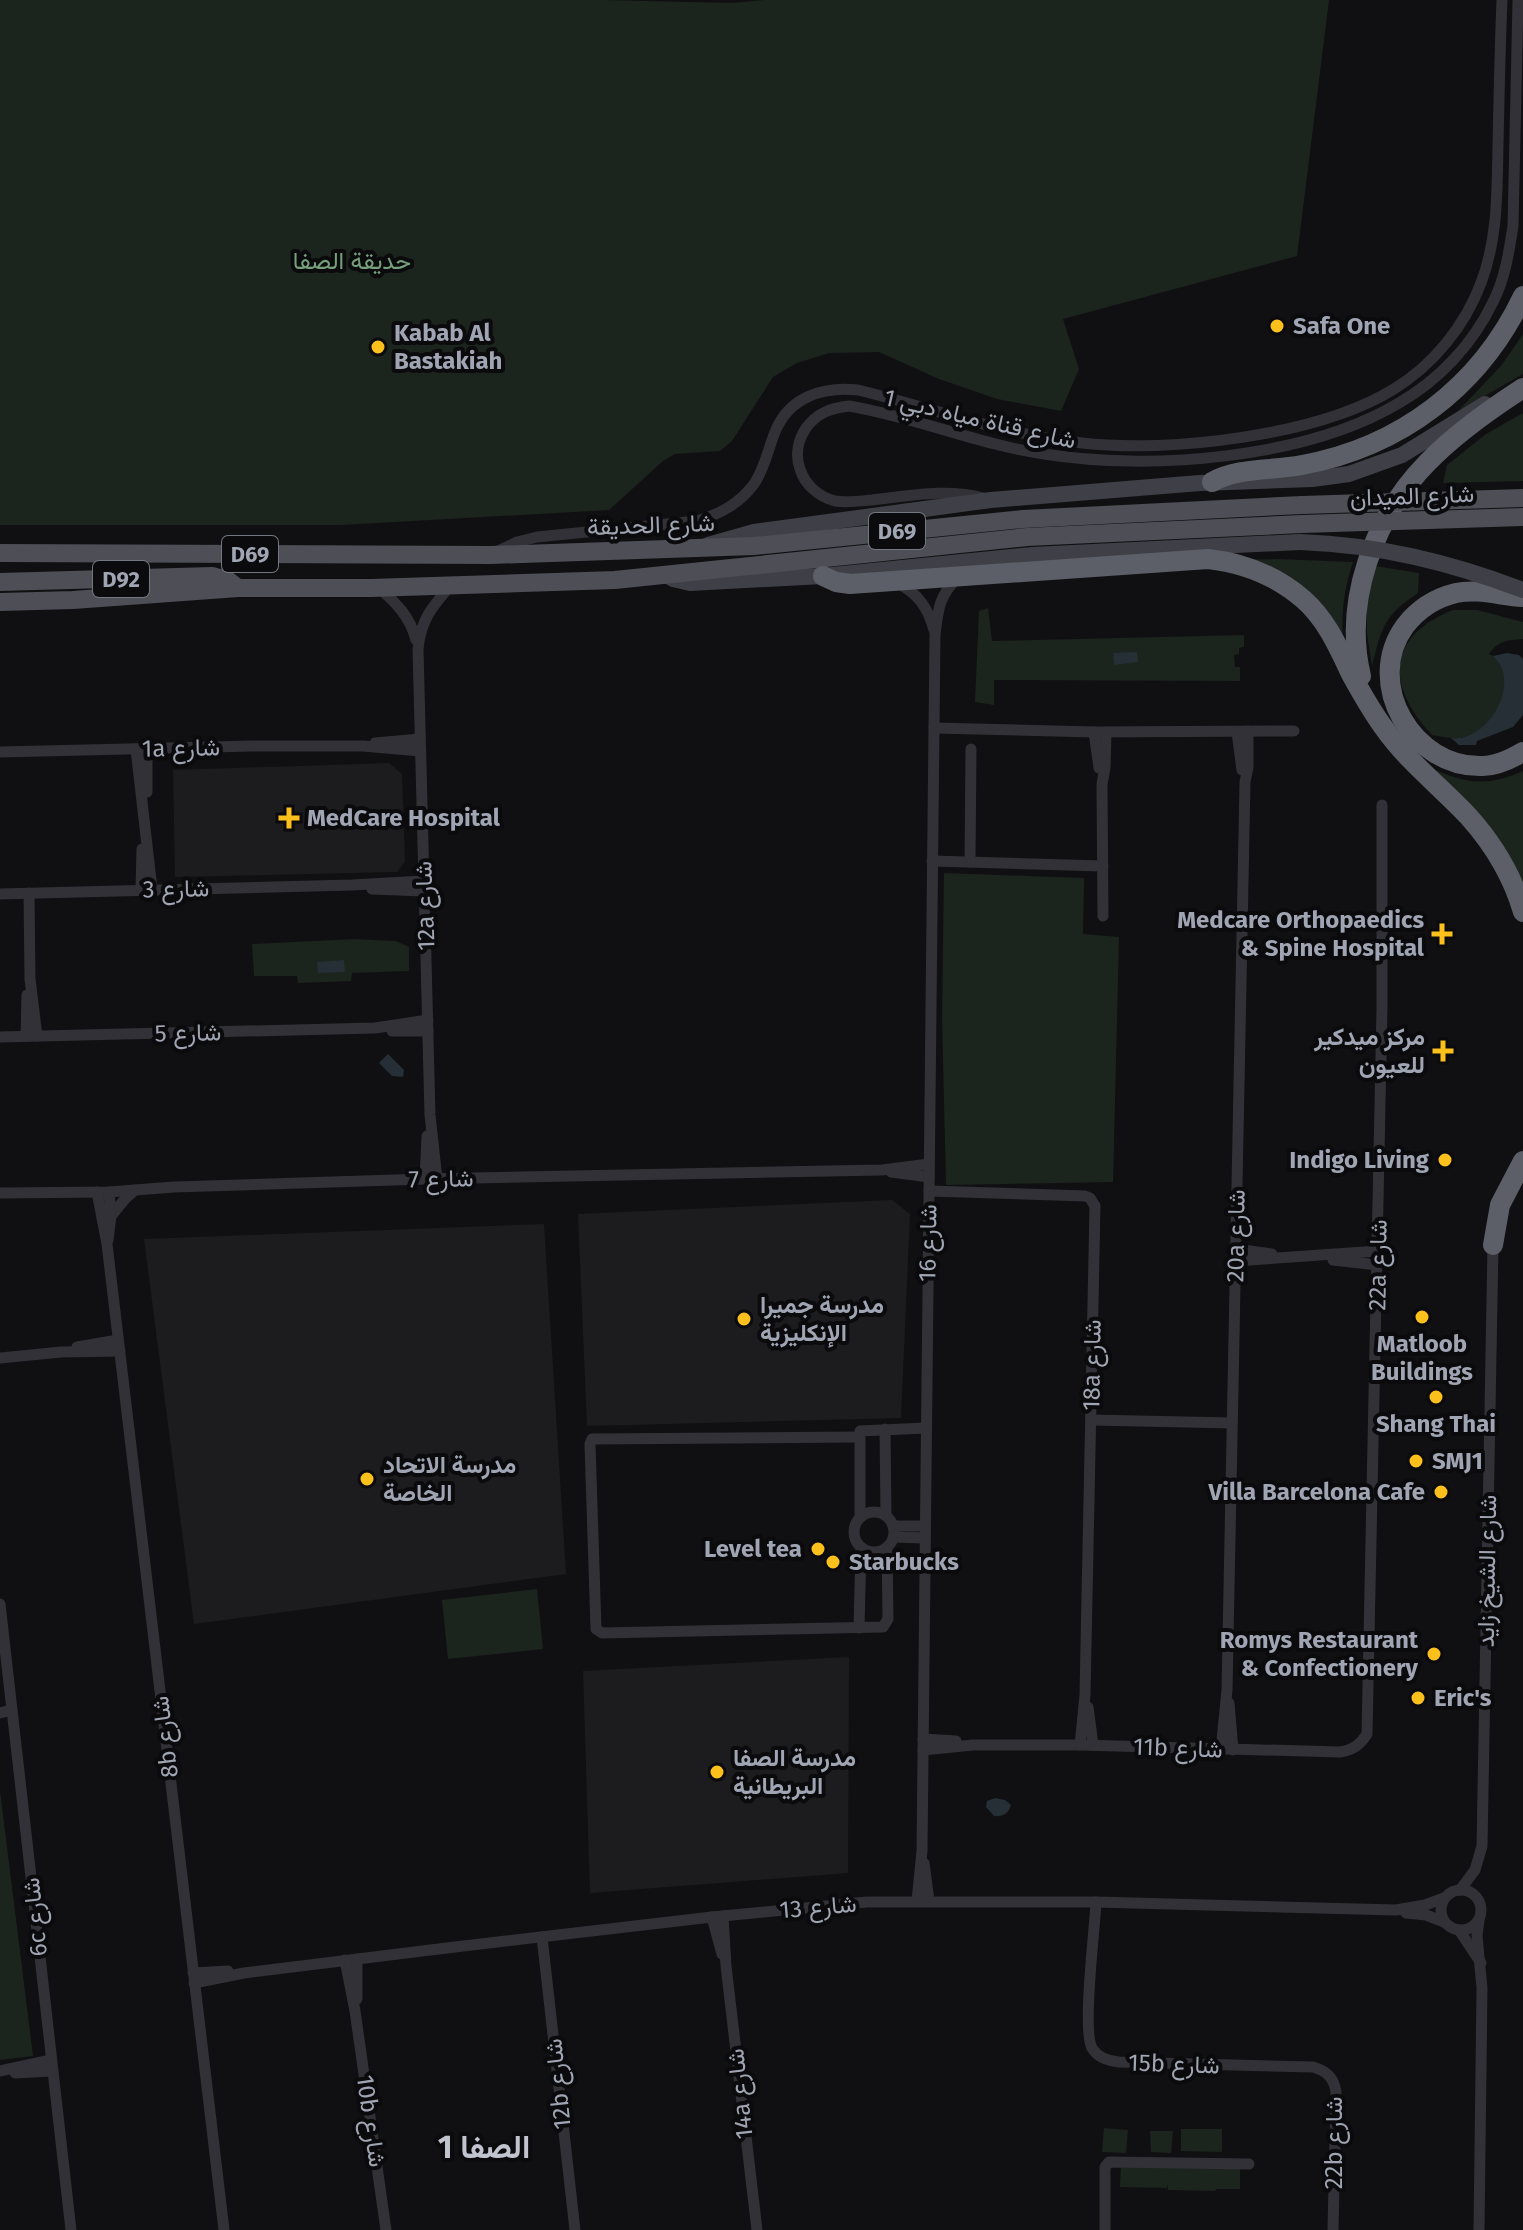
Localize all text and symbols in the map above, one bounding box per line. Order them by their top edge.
park label: حديقة الصفا [293,247,411,275]
place label: Safa One [1293,312,1390,340]
marker: Safa One [1268,317,1286,335]
place label: Kabab Al Bastakiah [394,319,502,375]
marker: Kabab Al Bastakiah [369,338,387,356]
street label: شارع قناة مياه دبي 1 [880,383,1079,460]
street label: شارع الميدان [1349,480,1475,514]
street label: شارع الحديقة [586,509,716,543]
road number: D69 [869,513,925,549]
road number: D69 [222,536,278,572]
road number: D92 [93,561,149,597]
street label: 1a شارع [142,733,220,765]
place label: MedCare Hospital [307,804,501,832]
marker: MedCare Hospital [278,807,300,829]
street label: 12a شارع [409,861,443,951]
street label: شارع 3 [142,874,210,906]
place label: Medcare Orthopaedics & Spine Hospital [1177,906,1425,962]
marker: Medcare Orthopaedics & Spine Hospital [1431,923,1453,945]
street label: شارع 5 [154,1018,222,1050]
place label: مركز ميدكير للعيون [1313,1023,1425,1080]
marker: مركز ميدكير للعيون [1432,1040,1454,1062]
place label: Indigo Living [1289,1146,1430,1174]
marker: Indigo Living [1436,1151,1454,1169]
street label: شارع 7 [408,1164,474,1196]
street label: 20a شارع [1221,1189,1253,1283]
street label: شارع 16 [913,1204,945,1282]
street label: 22a شارع [1363,1219,1395,1311]
place label: مدرسة جميرا الإنكليزية [760,1291,884,1348]
marker: Matloob Buildings [1413,1308,1431,1326]
marker: مدرسة جميرا الإنكليزية [735,1310,753,1328]
street label: 18a شارع [1077,1319,1109,1411]
place label: Matloob Buildings [1371,1330,1473,1386]
marker: Shang Thai [1427,1388,1445,1406]
place label: Shang Thai [1376,1410,1496,1438]
place label: SMJ1 [1432,1447,1483,1475]
place label: مدرسة الاتحاد الخاصة [383,1451,516,1507]
marker: SMJ1 [1407,1452,1425,1470]
marker: مدرسة الاتحاد الخاصة [358,1470,376,1488]
place label: Villa Barcelona Cafe [1207,1478,1425,1506]
marker: Villa Barcelona Cafe [1432,1483,1450,1501]
street label: شارع الشيخ زايد [1472,1494,1505,1648]
place label: Level tea [704,1535,802,1563]
marker: Level tea [809,1540,827,1558]
place label: Starbucks [849,1548,959,1576]
marker: Starbucks [824,1553,842,1571]
place label: Romys Restaurant & Confectionery [1220,1626,1419,1682]
marker: Romys Restaurant & Confectionery [1425,1645,1443,1663]
place label: Eric's [1434,1684,1492,1712]
marker: Eric's [1409,1689,1427,1707]
street label: 8b شارع [146,1694,186,1779]
street label: 11b شارع [1133,1732,1223,1766]
place label: مدرسة الصفا البريطانية [733,1744,856,1801]
marker: مدرسة الصفا البريطانية [708,1763,726,1781]
street label: 6c شارع [17,1876,55,1958]
street label: شارع 13 [778,1890,858,1926]
street label: 12b شارع [539,2037,579,2131]
street label: 14a شارع [721,2047,761,2141]
street label: 15b شارع [1128,2048,1220,2082]
street label: 10b شارع [349,2073,391,2169]
street label: 22b شارع [1320,2097,1350,2189]
district label: الصفا 1 [438,2128,530,2166]

